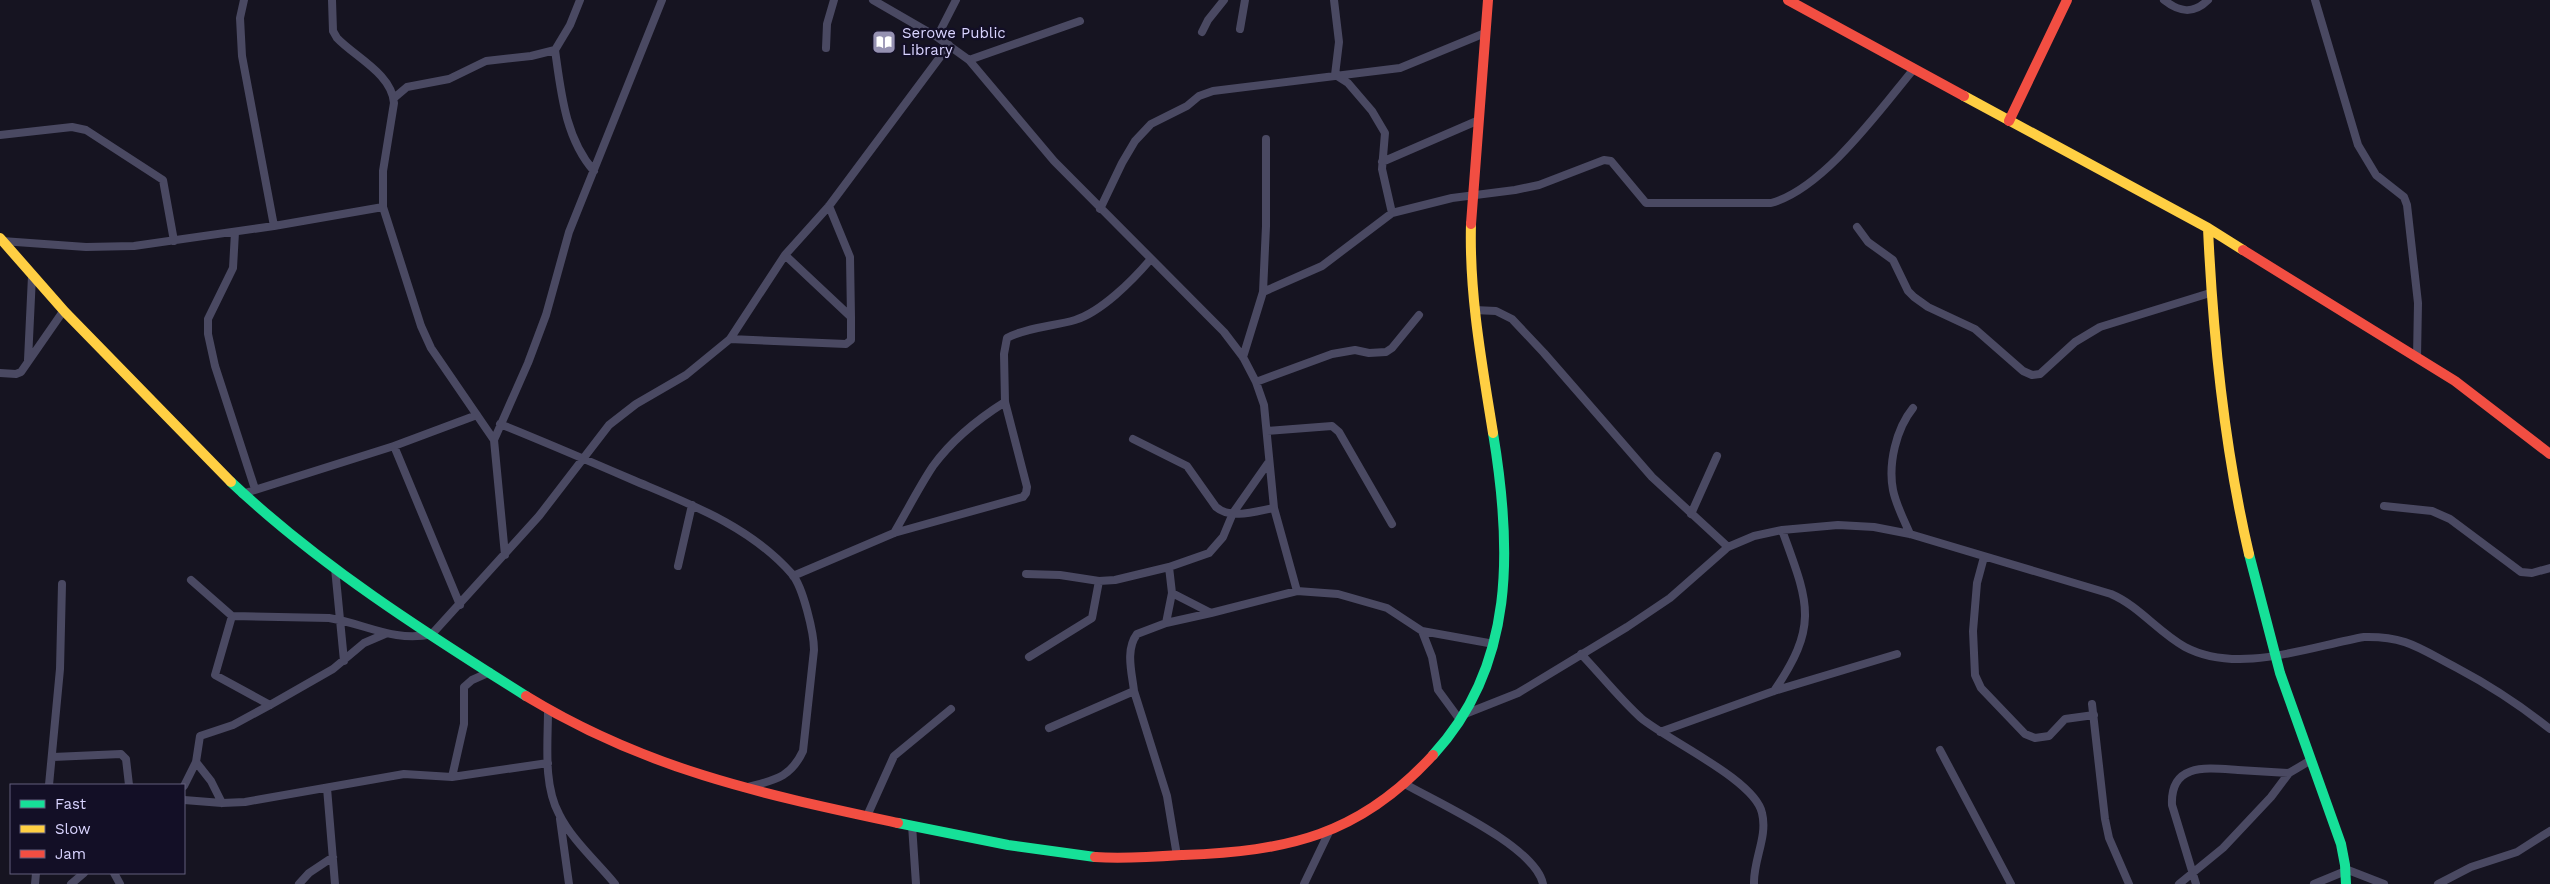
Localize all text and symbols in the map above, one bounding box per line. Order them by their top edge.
place label: Serowe Public Library [902,24,1006,59]
library icon: Serowe Public Library [871,29,897,55]
legend [10,784,185,874]
text: Fast [55,795,87,813]
text: Slow [55,820,91,838]
text: Jam [55,845,86,863]

